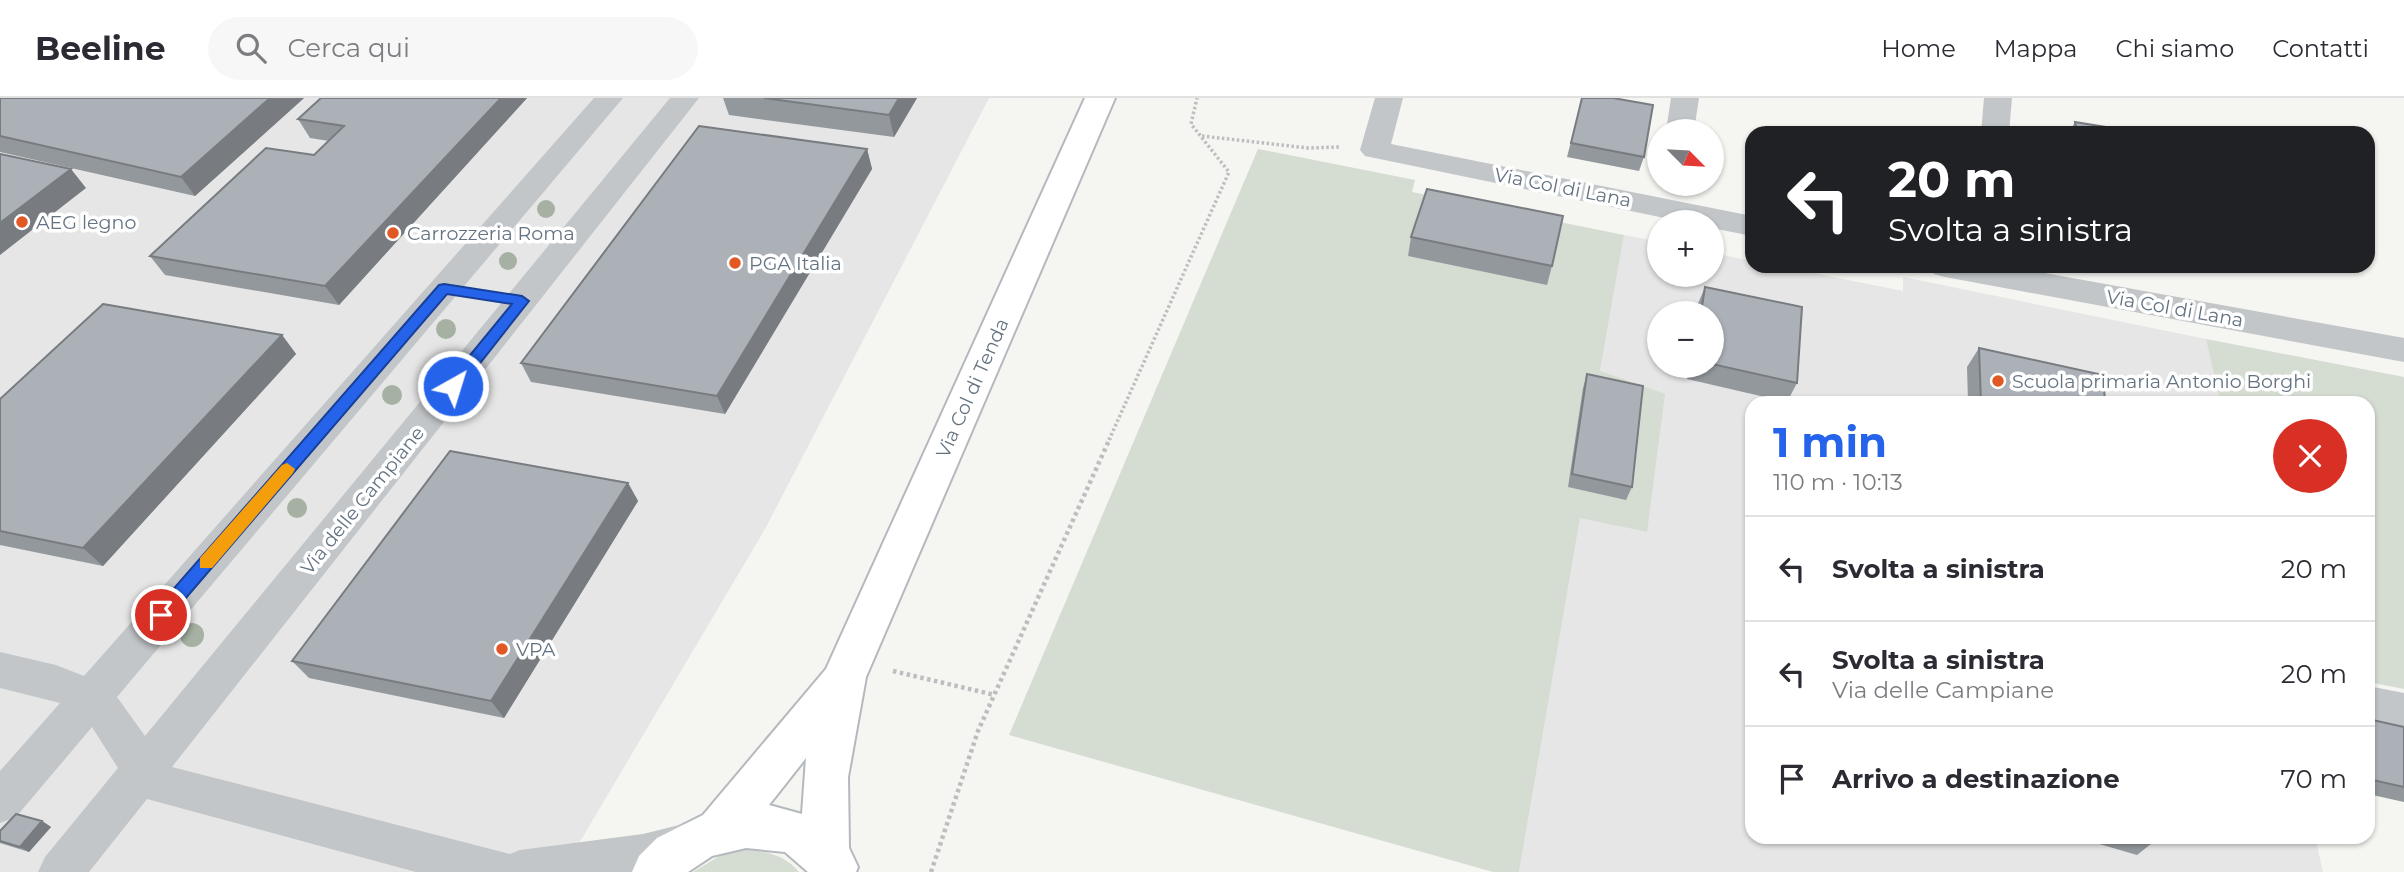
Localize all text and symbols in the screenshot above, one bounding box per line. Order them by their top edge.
search box [208,17,698,80]
text: Beeline [35,28,166,68]
icon: search [232,29,270,67]
text: Cerca qui [288,32,410,64]
text: Home [1881,34,1956,63]
text: Mappa [1994,34,2077,63]
text: Chi siamo [2115,34,2234,63]
text: Contatti [2272,34,2369,63]
north arrow [1647,119,1724,196]
map controls [1647,119,1724,378]
text: 20 m [1888,150,2015,209]
icon: left [1773,154,1864,245]
street label: Via Col di Lana [1493,163,1633,212]
button: + [1647,210,1724,287]
text: Svolta a sinistra [1888,210,2133,249]
place label: AEG legno [36,211,136,234]
marker: AEG legno [14,214,30,230]
place label: Carrozzeria Roma [407,222,575,245]
marker: Carrozzeria Roma [385,225,401,241]
place label: PGA Italia [749,252,842,275]
marker: PGA Italia [727,255,743,271]
street label: Via Col di Lana [2105,285,2245,332]
button: − [1647,301,1724,378]
street label: Via Col di Tenda [931,315,1014,462]
position arrow [416,349,490,423]
place label: Scuola primaria Antonio Borghi [2012,370,2311,393]
marker: Scuola primaria Antonio Borghi [1990,373,2006,389]
text: 1 min [1773,416,1887,468]
button: close [2273,419,2347,493]
street label: Via delle Campiane [296,422,429,579]
text: 110 m · 10:13 [1773,468,1903,496]
icon: left [1773,550,1811,588]
text: Svolta a sinistra [1832,553,2045,585]
text: 20 m [2281,553,2347,585]
pin [131,585,191,645]
icon: arrive [142,596,180,634]
place label: VPA [516,638,556,661]
marker: VPA [494,641,510,657]
text: Svolta a sinistra [1832,644,2045,676]
icon: left [1773,655,1811,693]
text: 20 m [2281,658,2347,690]
text: Via delle Campiane [1832,676,2054,704]
icon: arrive [1773,760,1811,798]
text: Arrivo a destinazione [1832,763,2120,795]
text: 70 m [2281,763,2347,795]

